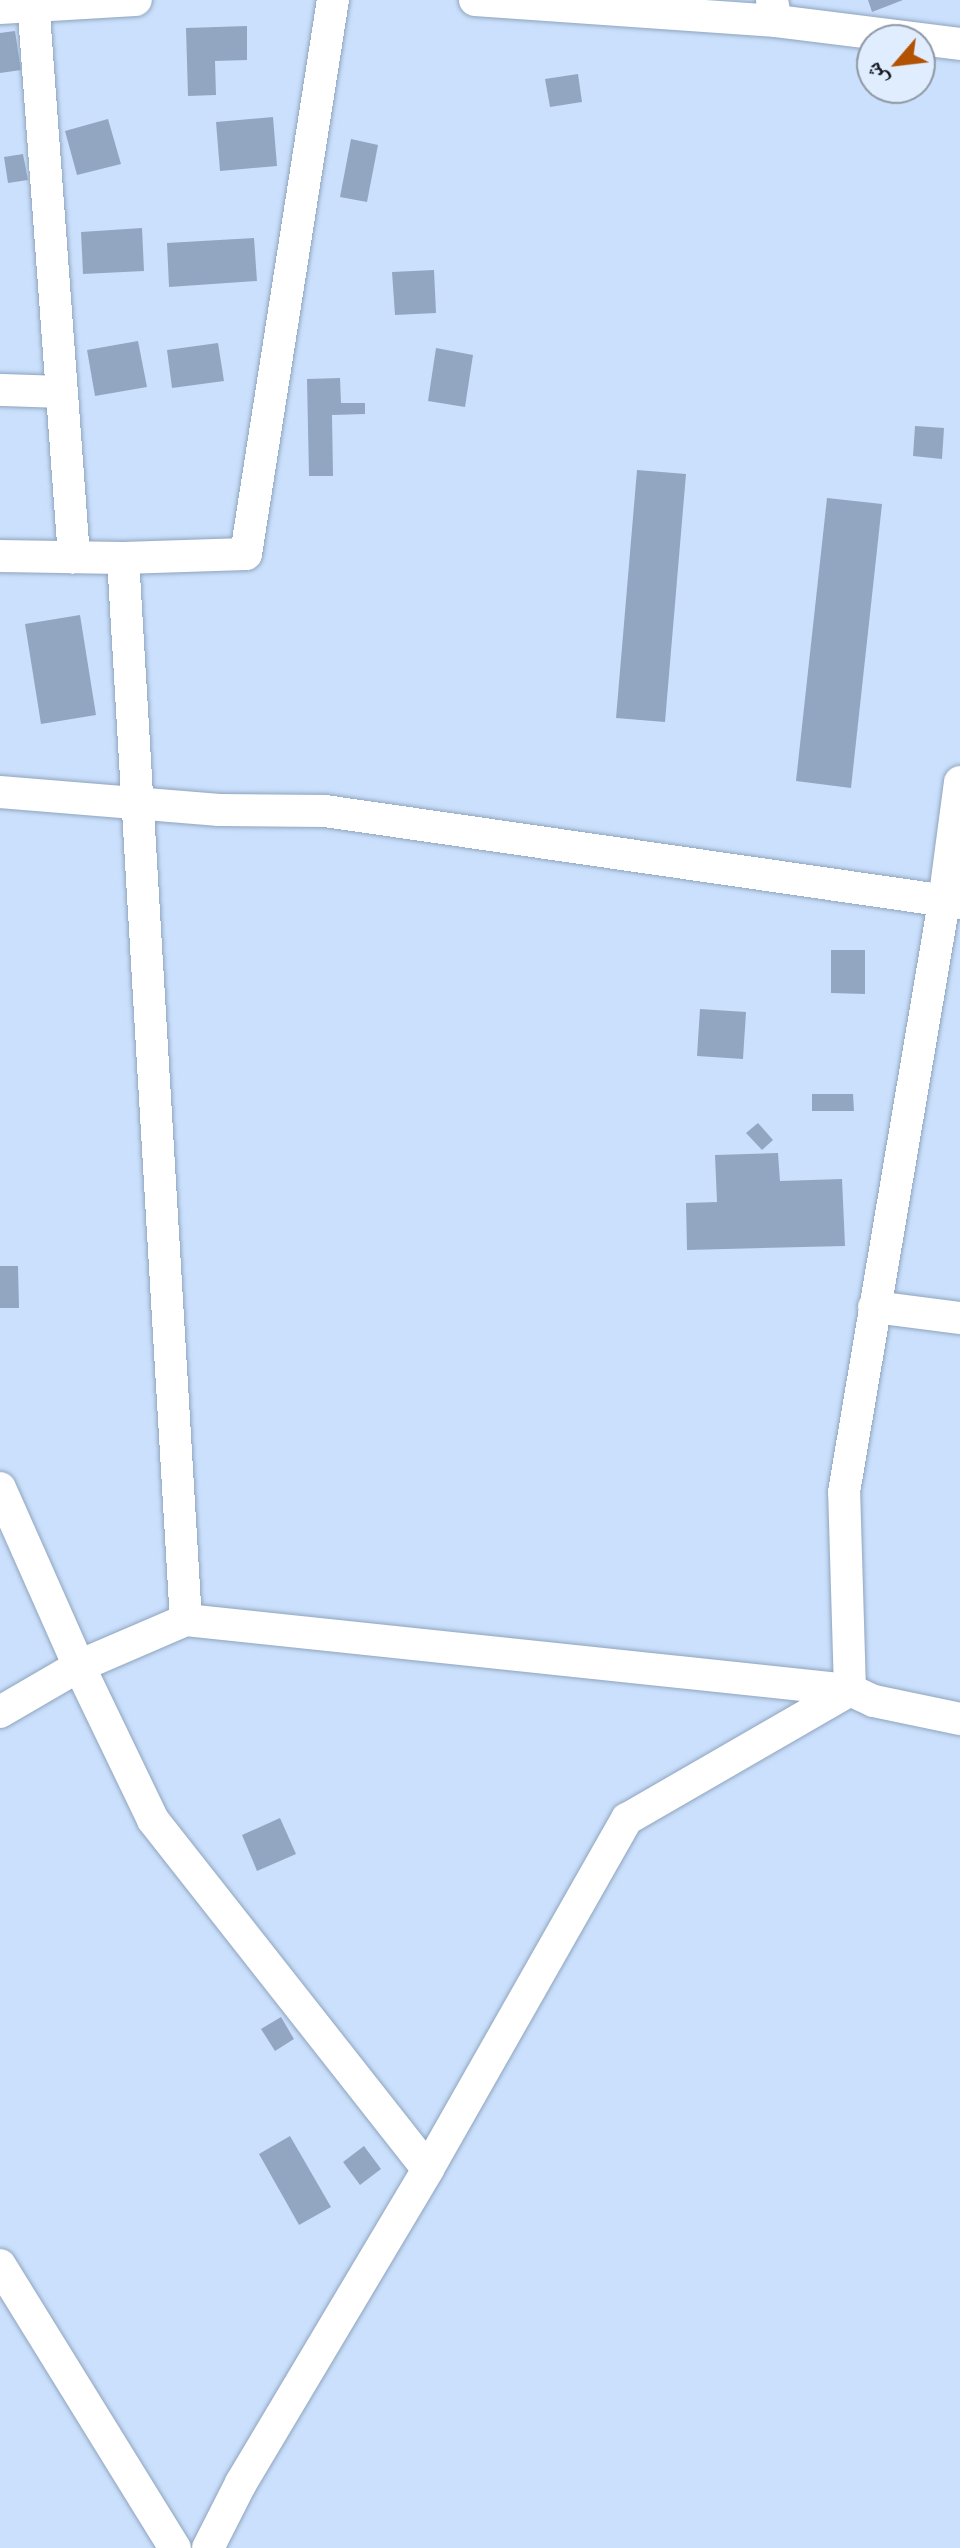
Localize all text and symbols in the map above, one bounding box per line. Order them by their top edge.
north arrow [856,24,936,104]
text: ش [860,58,893,91]

